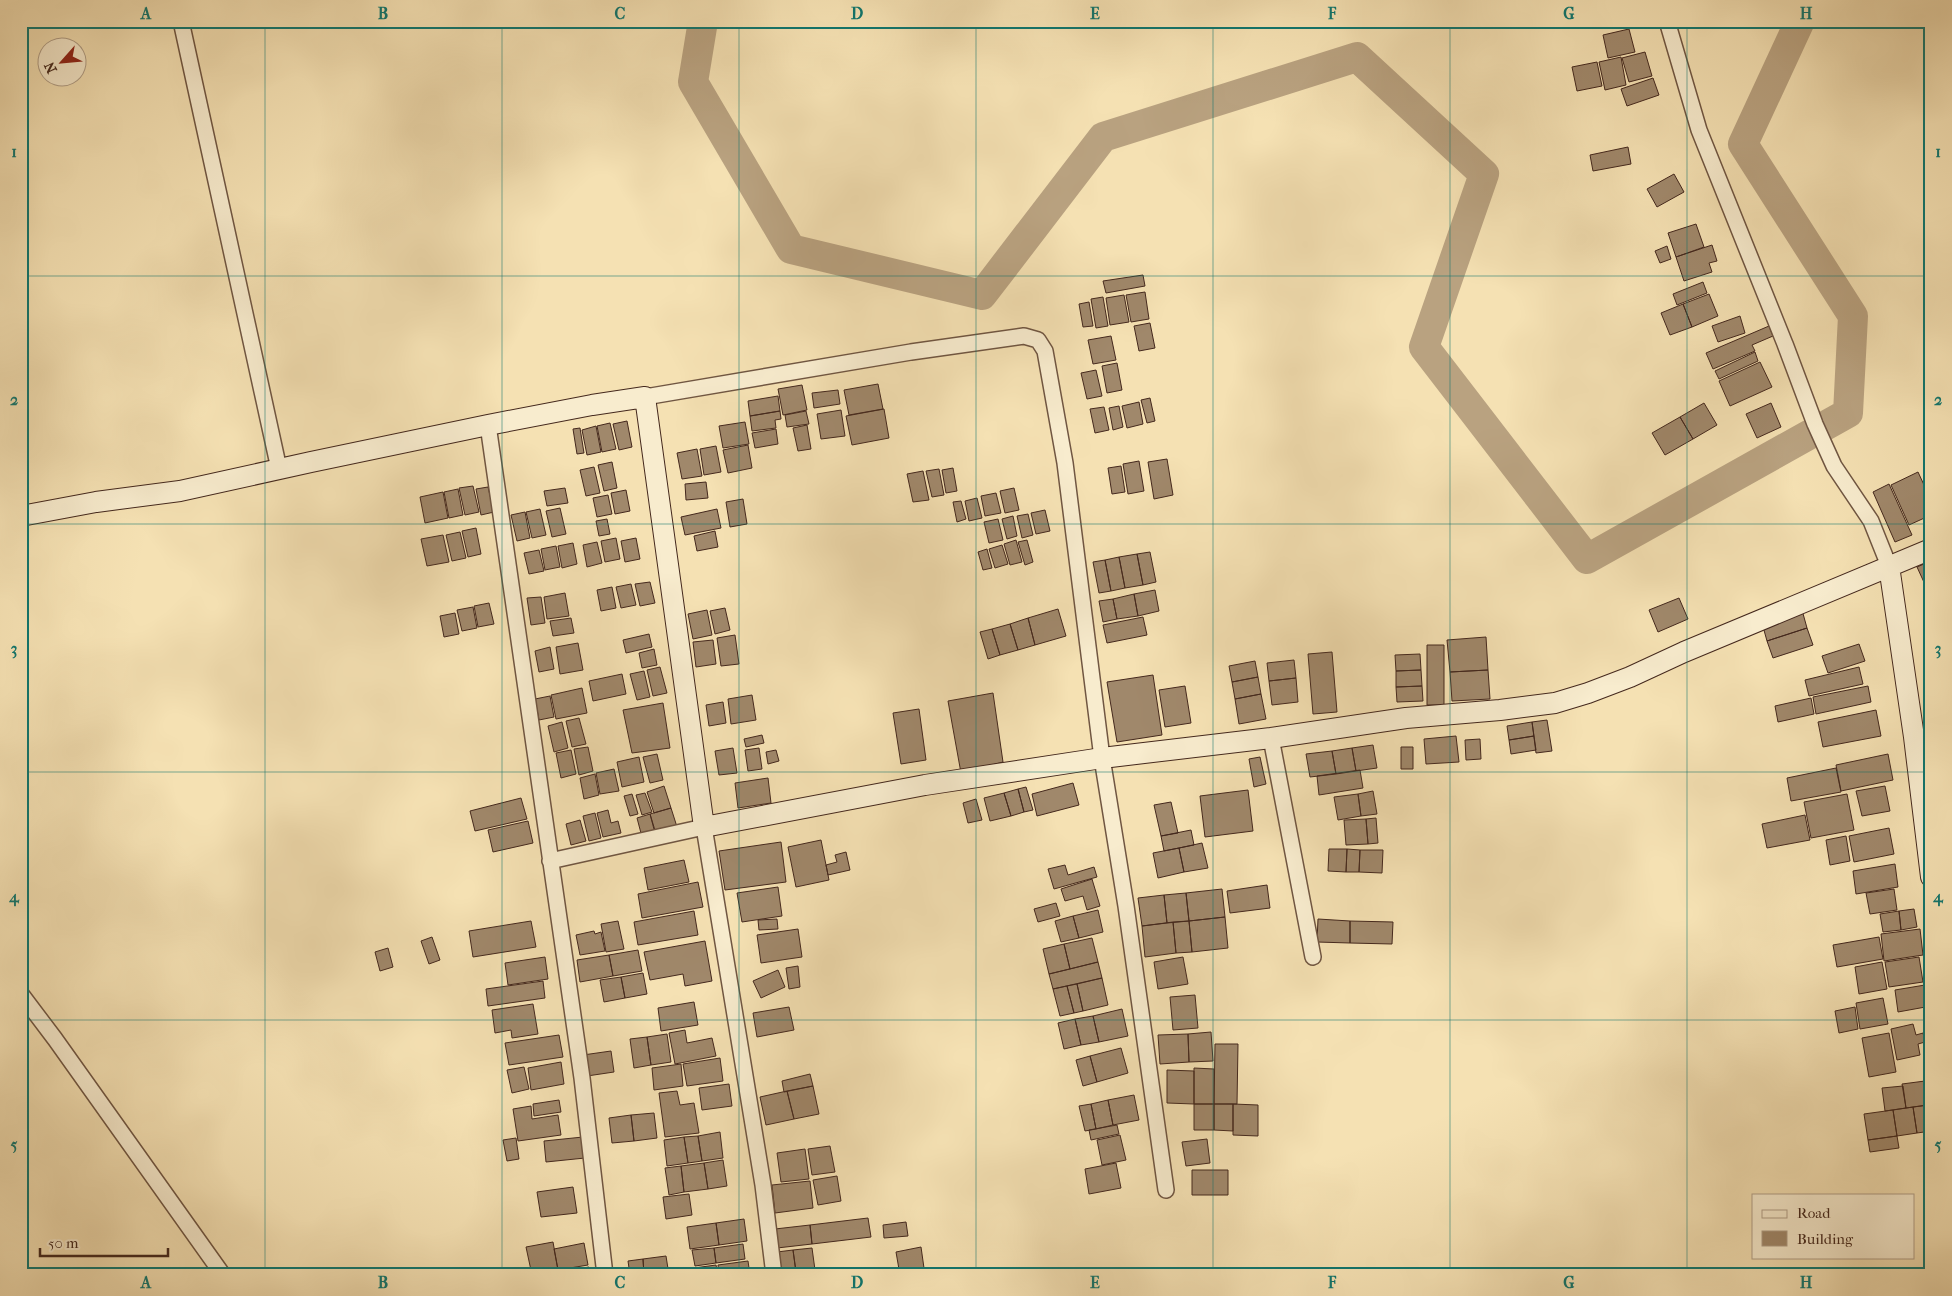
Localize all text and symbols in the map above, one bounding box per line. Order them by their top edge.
text: A [140,4,152,23]
text: B [378,4,388,23]
text: C [615,4,626,23]
text: D [851,4,863,23]
text: E [1090,4,1100,23]
text: F [1327,4,1337,23]
text: G [1563,4,1575,23]
text: H [1800,4,1813,23]
north arrow [38,38,88,88]
text: N [41,59,61,76]
text: 1 [11,142,17,161]
text: 1 [1935,142,1941,161]
text: 2 [10,390,18,409]
text: 2 [1934,390,1942,409]
text: 3 [11,639,17,659]
text: 3 [1935,639,1941,659]
text: 4 [8,887,20,907]
text: 4 [1932,887,1944,907]
text: 5 [11,1135,18,1154]
text: 5 [1935,1135,1942,1154]
legend [1752,1194,1914,1258]
text: Road [1797,1204,1831,1222]
scale bar [40,1226,168,1258]
text: Building [1797,1230,1854,1248]
text: 50 m [48,1234,79,1252]
text: A [140,1273,152,1292]
text: B [378,1273,388,1292]
text: C [615,1273,626,1292]
text: D [851,1273,863,1292]
text: E [1090,1273,1100,1292]
text: F [1327,1273,1337,1292]
text: G [1563,1273,1575,1292]
text: H [1800,1273,1813,1292]

